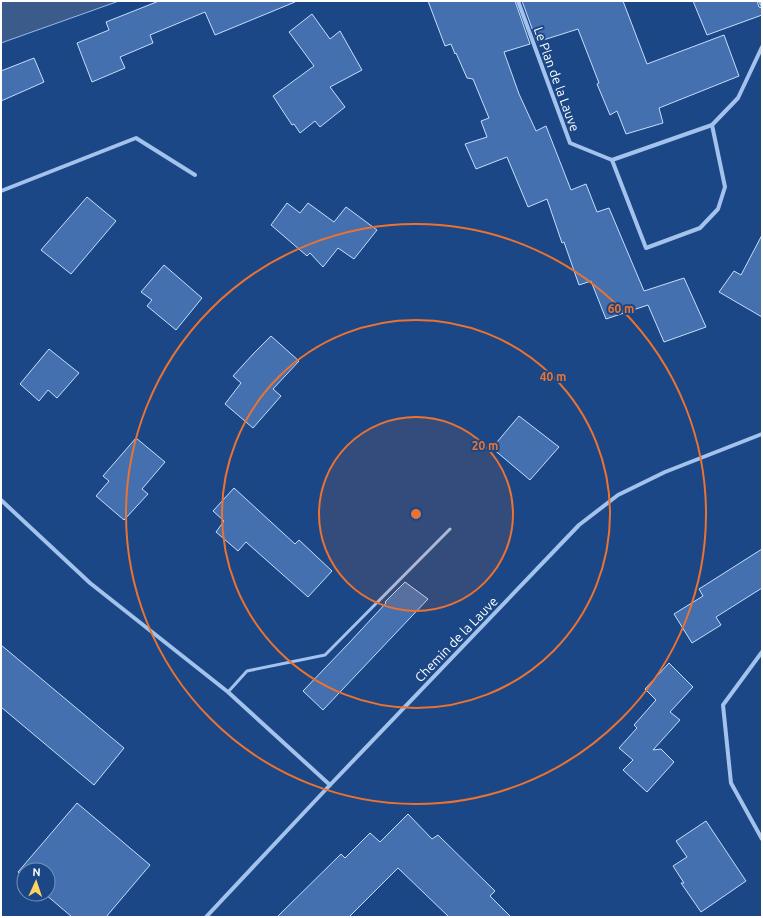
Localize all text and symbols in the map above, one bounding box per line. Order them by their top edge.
street label: Le Plan de la Lauve [532,25,582,133]
text: 60 m [608,302,634,315]
text: 40 m [540,370,566,383]
text: 20 m [472,439,498,452]
centre of rings [409,507,423,521]
street label: Chemin de la Lauve [412,594,500,684]
north arrow [16,862,56,902]
text: N [32,866,41,878]

